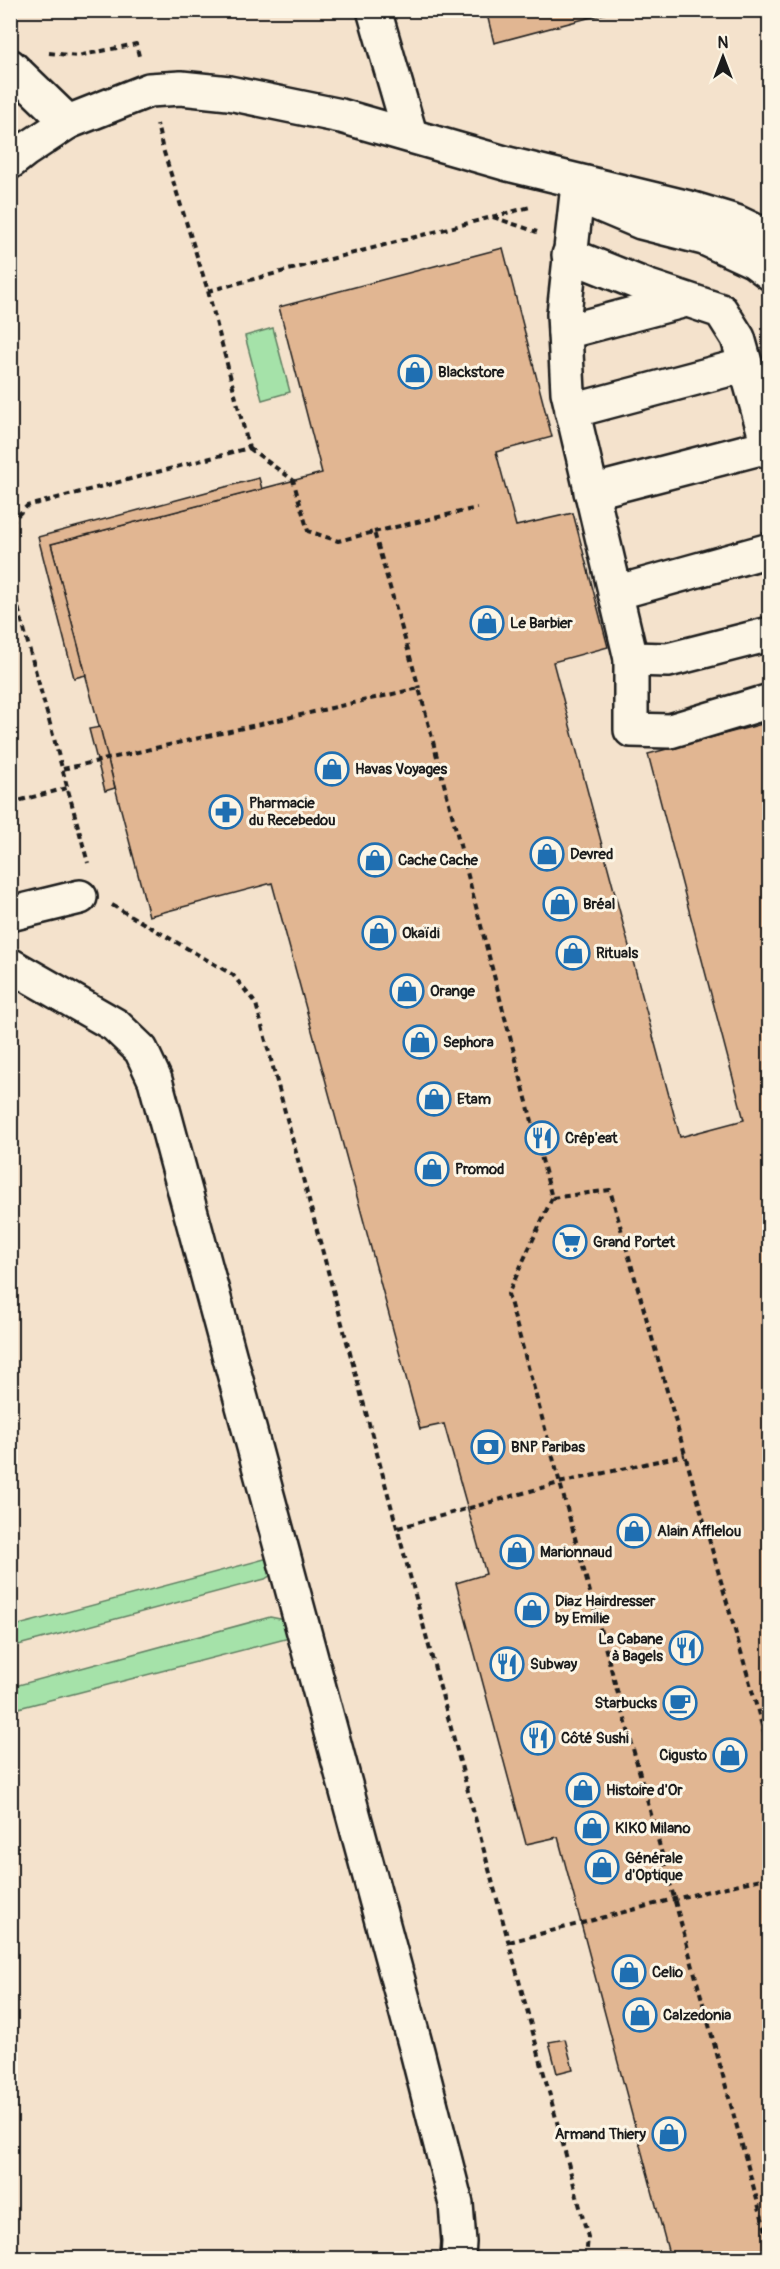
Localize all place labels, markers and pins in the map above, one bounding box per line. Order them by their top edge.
shop icon: Blackstore [397,354,433,390]
place label: Blackstore [438,363,505,382]
shop icon: Le Barbier [469,605,505,641]
place label: Le Barbier [510,614,573,633]
shop icon: Havas Voyages [314,751,350,787]
place label: Havas Voyages [355,760,448,779]
pharmacy icon: Pharmacie du Recebedou [208,794,244,830]
place label: Pharmacie du Recebedou [249,794,336,830]
shop icon: Devred [529,836,565,872]
shop icon: Cache Cache [357,842,393,878]
place label: Devred [570,845,613,864]
place label: Cache Cache [398,851,478,870]
shop icon: Bréal [542,886,578,922]
place label: Bréal [583,895,615,914]
shop icon: Okaïdi [361,915,397,951]
place label: Okaïdi [402,924,440,943]
shop icon: Rituals [555,935,591,971]
place label: Rituals [596,944,638,963]
shop icon: Orange [389,973,425,1009]
place label: Orange [430,982,475,1001]
shop icon: Sephora [402,1024,438,1060]
place label: Sephora [443,1033,494,1052]
shop icon: Etam [416,1081,452,1117]
place label: Etam [457,1090,491,1109]
restaurant icon: Crêp'eat [524,1120,560,1156]
place label: Crêp'eat [565,1129,619,1148]
shop icon: Promod [414,1151,450,1187]
place label: Promod [455,1160,504,1179]
supermarket icon: Grand Portet [552,1224,588,1260]
place label: Grand Portet [593,1233,676,1252]
bank icon: BNP Paribas [470,1429,506,1465]
place label: BNP Paribas [511,1438,585,1457]
shop icon: Alain Afflelou [616,1513,652,1549]
place label: Alain Afflelou [657,1522,742,1541]
shop icon: Marionnaud [499,1534,535,1570]
place label: Marionnaud [540,1543,612,1562]
shop icon: Diaz Hairdresser by Emilie [514,1592,550,1628]
place label: Diaz Hairdresser by Emilie [555,1592,656,1628]
place label: La Cabane à Bagels [598,1630,664,1666]
restaurant icon: La Cabane à Bagels [668,1630,704,1666]
restaurant icon: Subway [489,1646,525,1682]
place label: Subway [530,1655,578,1674]
cafe icon: Starbucks [662,1685,698,1721]
place label: Starbucks [594,1694,657,1713]
restaurant icon: Côté Sushi [520,1720,556,1756]
place label: Côté Sushi [561,1729,629,1748]
shop icon: Cigusto [712,1737,748,1773]
place label: Cigusto [659,1746,707,1765]
shop icon: Histoire d'Or [565,1772,601,1808]
place label: Histoire d'Or [606,1781,683,1800]
shop icon: KIKO Milano [574,1810,610,1846]
place label: KIKO Milano [615,1819,691,1838]
shop icon: Générale d'Optique [584,1849,620,1885]
place label: Générale d'Optique [625,1849,683,1885]
shop icon: Celio [611,1954,647,1990]
place label: Celio [652,1963,683,1982]
shop icon: Calzedonia [622,1997,658,2033]
place label: Calzedonia [663,2006,731,2025]
shop icon: Armand Thiery [651,2116,687,2152]
place label: Armand Thiery [555,2125,647,2144]

